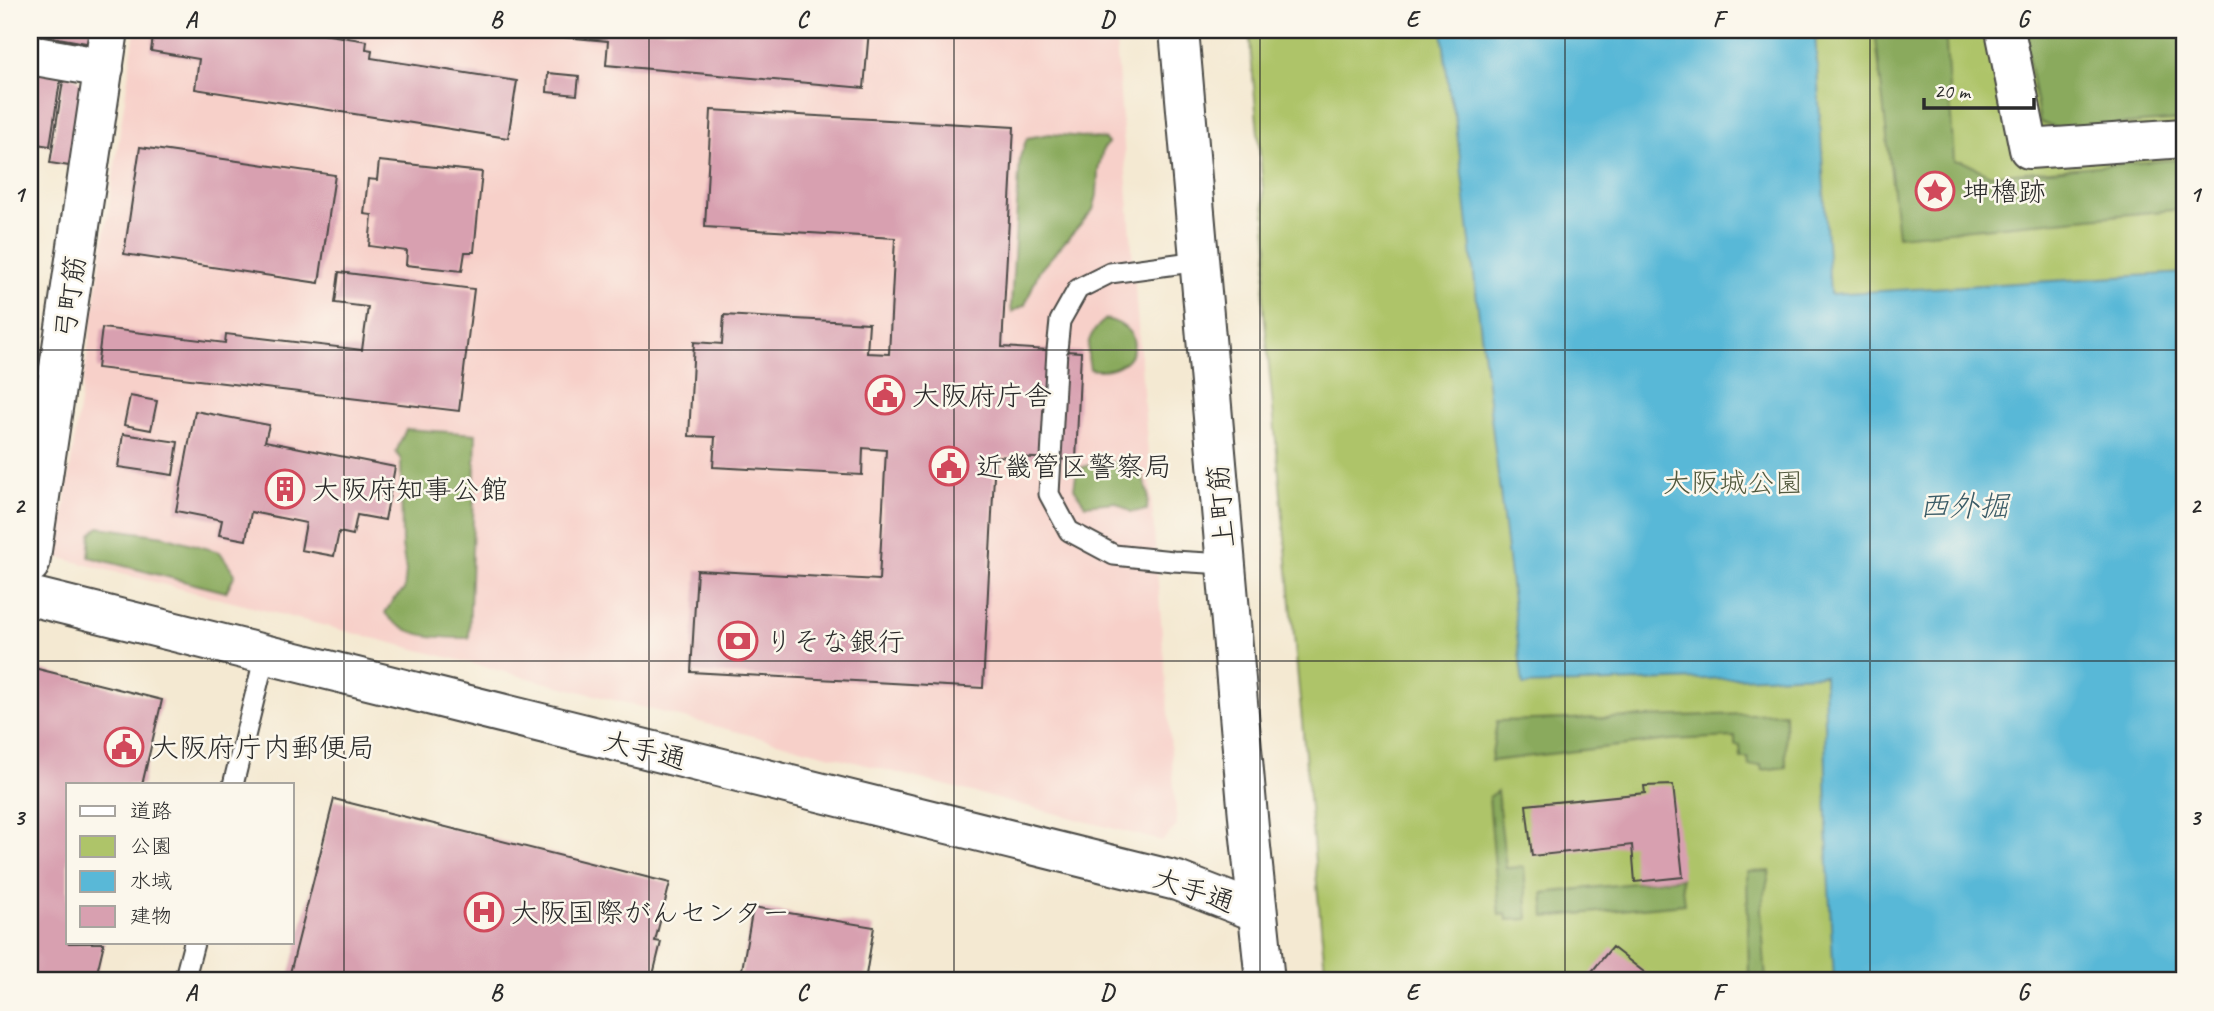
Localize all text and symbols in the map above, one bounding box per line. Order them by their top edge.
text: A [185,5,199,34]
text: B [490,5,504,34]
text: C [797,5,811,34]
text: D [1100,5,1116,34]
text: E [1406,5,1422,34]
text: F [1713,5,1729,34]
text: G [2017,5,2032,34]
scale bar [1924,66,2034,110]
text: 20 m [1934,78,1972,104]
place icon: 坤櫓跡 [1914,170,1956,212]
place label: 坤櫓跡 [1962,174,2046,209]
text: 1 [14,180,27,209]
text: 1 [2190,180,2203,209]
street label: 弓町筋 [47,253,93,341]
public building icon: 大阪府庁舎 [864,374,906,416]
place label: 大阪府庁舎 [912,378,1052,413]
public building icon: 近畿管区警察局 [928,445,970,487]
place label: 近畿管区警察局 [976,449,1172,484]
street label: 上町筋 [1200,463,1242,549]
park label: 大阪城公園 [1663,465,1803,500]
building icon: 大阪府知事公館 [264,468,306,510]
place label: 大阪府知事公館 [312,472,508,507]
water label: 西外掘 [1919,487,2011,525]
text: 2 [14,491,27,520]
text: 2 [2190,491,2203,520]
bank icon: りそな銀行 [717,620,759,662]
place label: りそな銀行 [765,624,905,659]
street label: 大手通 [600,723,690,777]
public building icon: 大阪府庁内郵便局 [103,726,145,768]
place label: 大阪府庁内郵便局 [151,730,375,765]
legend [66,783,294,944]
text: 道路 [130,798,172,824]
text: 3 [14,803,27,832]
text: 3 [2190,803,2203,832]
text: 公園 [130,833,172,859]
street label: 大手通 [1149,860,1239,920]
text: 水域 [130,868,172,894]
hospital icon: 大阪国際がんセンター [463,891,505,933]
place label: 大阪国際がんセンター [511,895,790,930]
text: 建物 [130,903,172,929]
text: A [185,978,199,1007]
text: B [490,978,504,1007]
text: C [797,978,811,1007]
text: D [1100,978,1116,1007]
text: E [1406,978,1422,1007]
text: F [1713,978,1729,1007]
text: G [2017,978,2032,1007]

